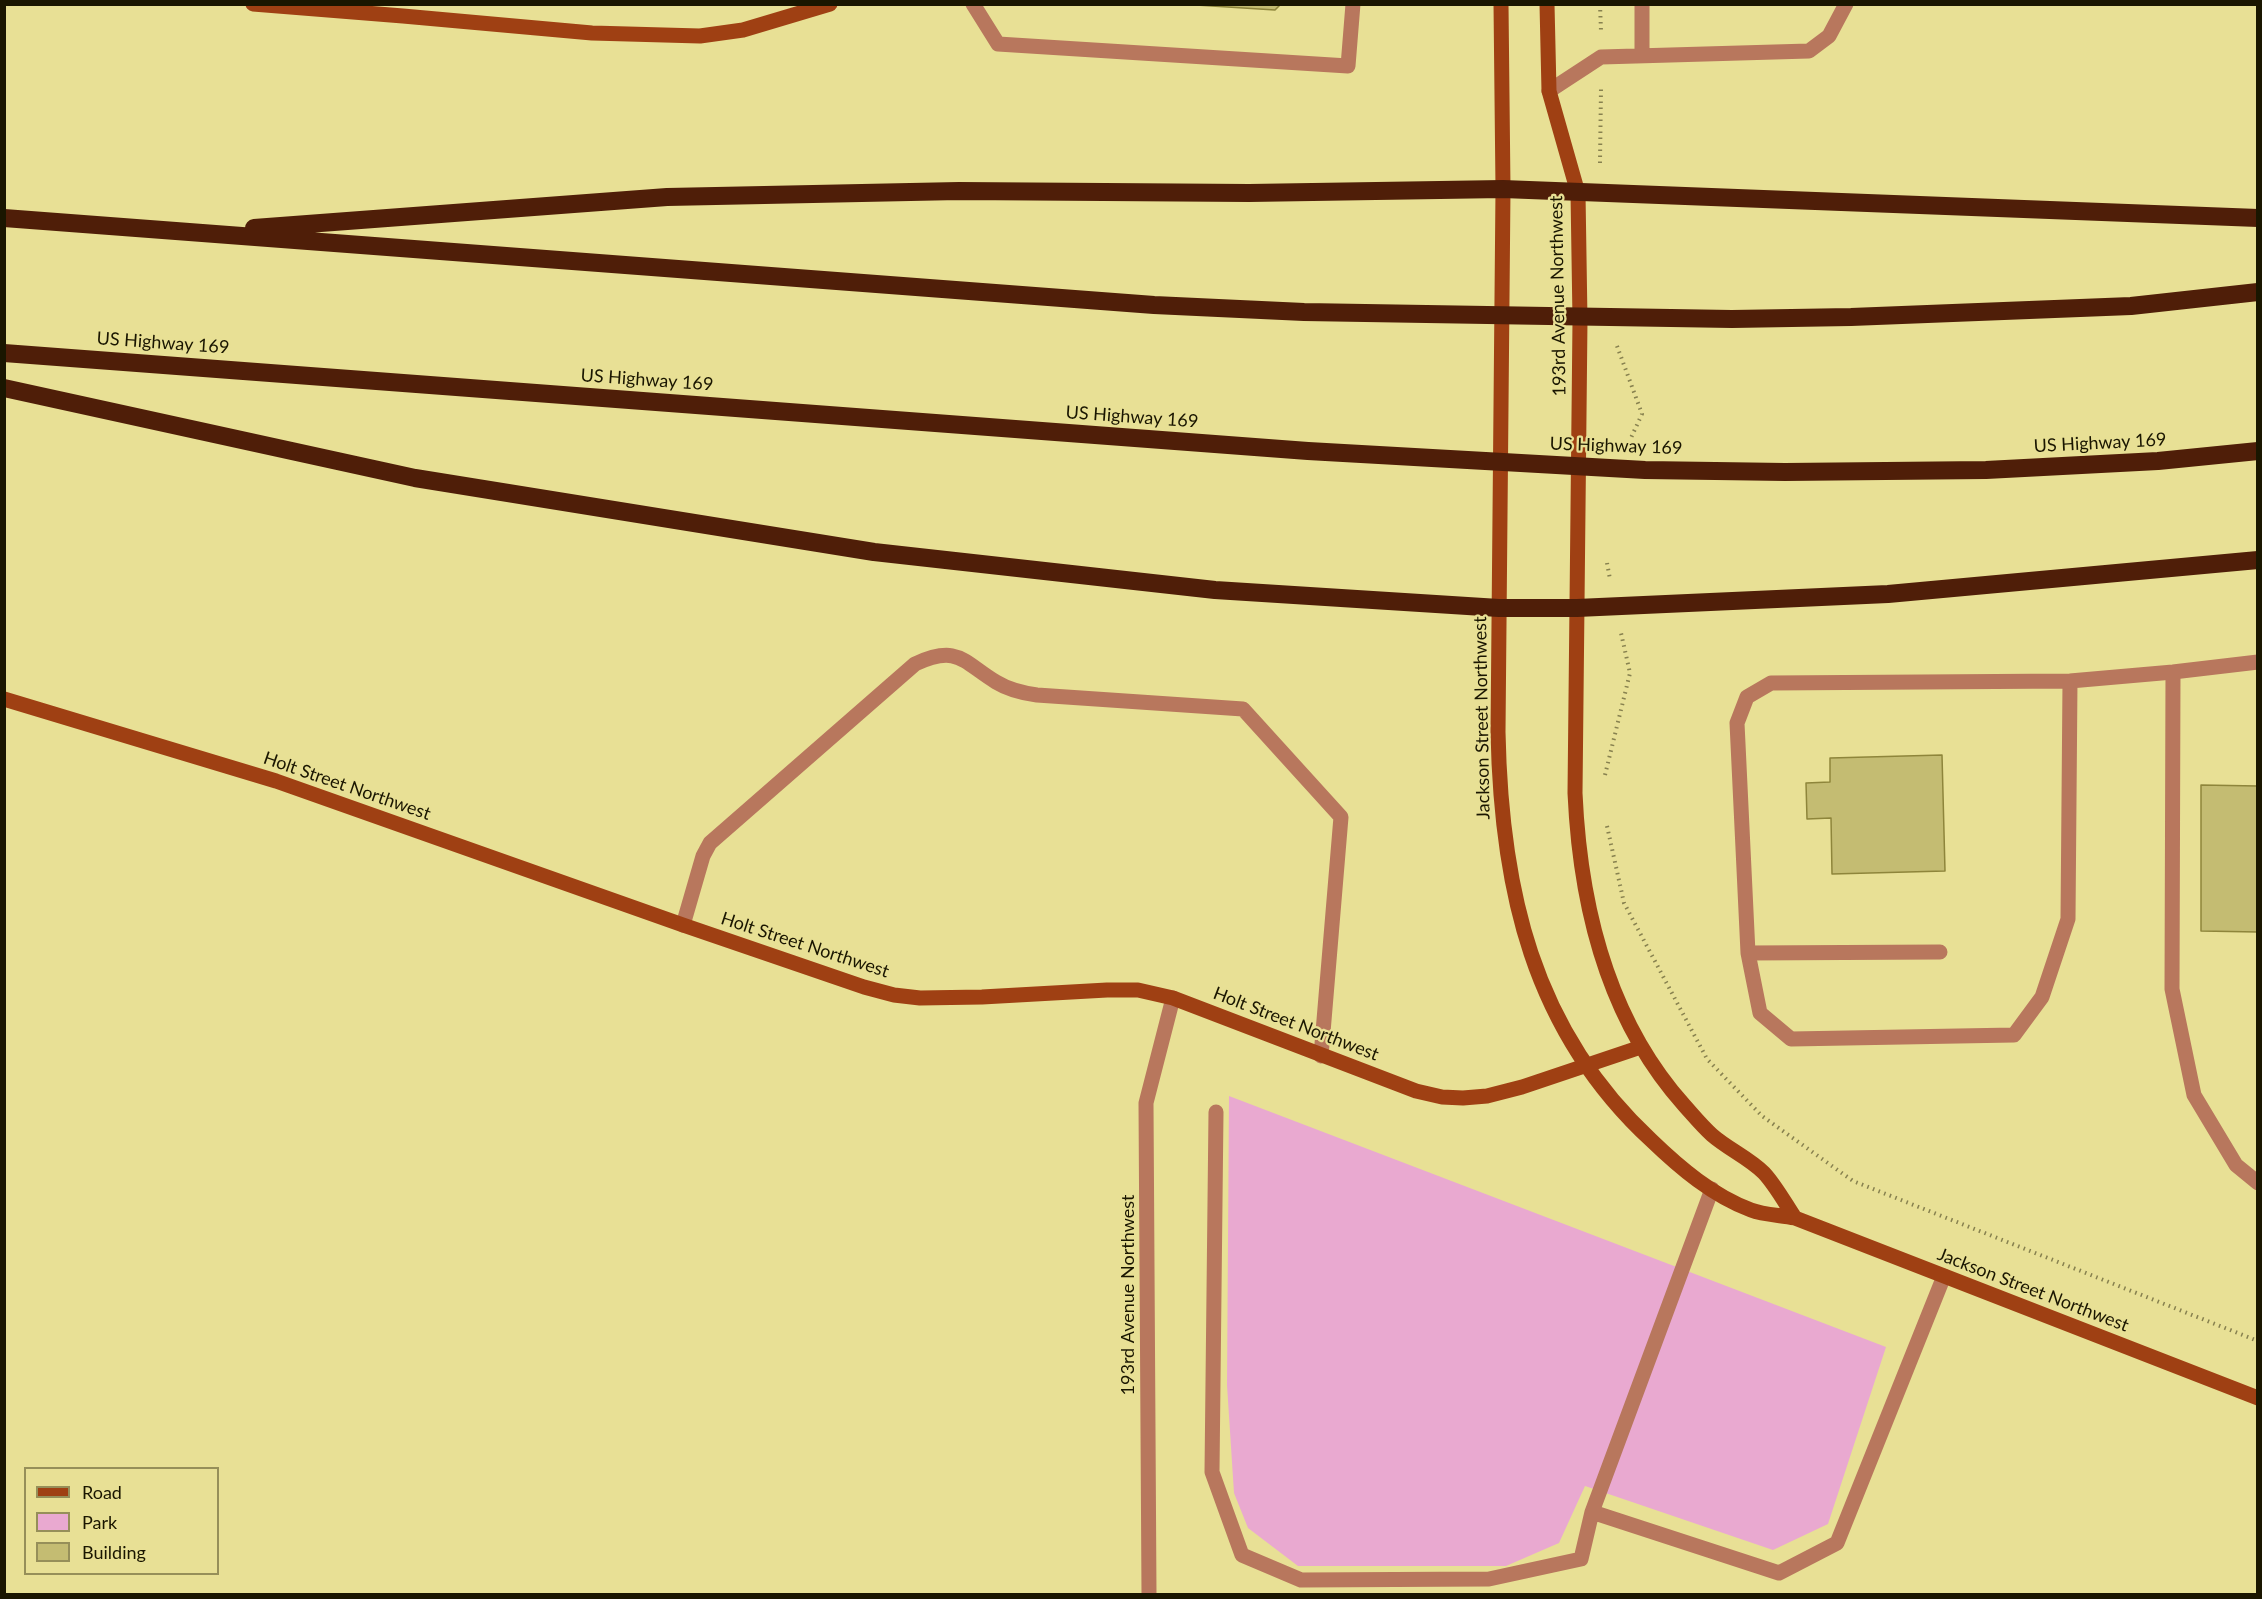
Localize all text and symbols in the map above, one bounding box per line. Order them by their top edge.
street label: 193rd Avenue Northwest [1545,195,1571,397]
street label: US Highway 169 [96,328,230,358]
street label: US Highway 169 [580,365,714,395]
street label: US Highway 169 [1065,402,1199,432]
street label: US Highway 169 [2033,429,2167,457]
street label: US Highway 169 [1549,433,1683,459]
street label: Jackson Street Northwest [1469,616,1495,820]
street label: Holt Street Northwest [261,747,433,825]
street label: Holt Street Northwest [718,908,892,982]
street label: Holt Street Northwest [1210,982,1382,1066]
street label: 193rd Avenue Northwest [1117,1195,1139,1395]
street label: Jackson Street Northwest [1934,1244,2132,1336]
legend [24,1467,219,1575]
text: Road [82,1481,122,1503]
text: Park [82,1511,117,1533]
text: Building [82,1541,146,1563]

